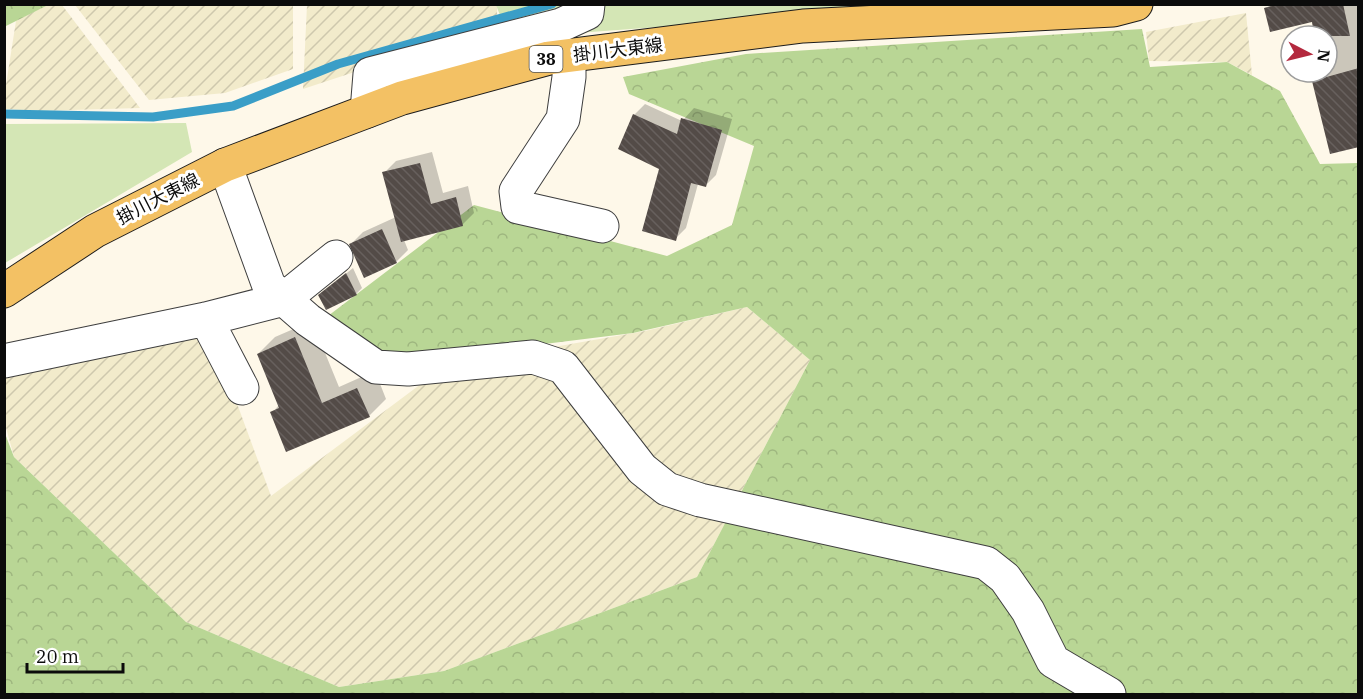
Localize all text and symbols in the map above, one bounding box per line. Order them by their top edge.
north arrow [1279,24,1339,84]
street label: 掛川大東線 [572,33,664,66]
road number: 38 [530,46,562,72]
text: N [1313,48,1335,63]
street label: 掛川大東線 [112,168,203,229]
scale bar [27,636,123,674]
text: 20 m [36,645,79,668]

